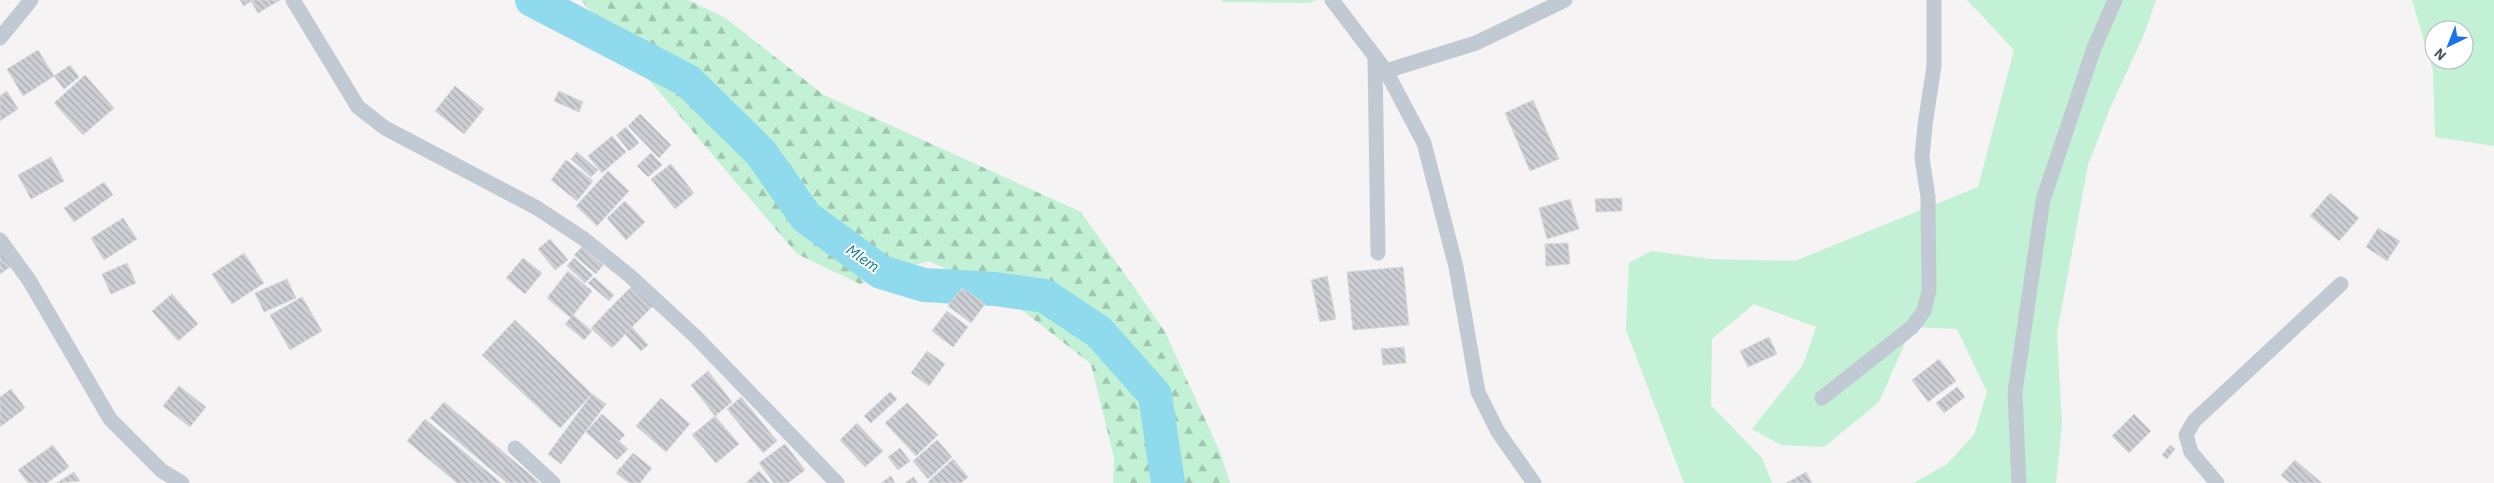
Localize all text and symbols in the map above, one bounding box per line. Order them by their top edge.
north arrow [2424,20,2474,70]
text: N [2430,44,2450,65]
water label: Mlem [843,240,883,276]

